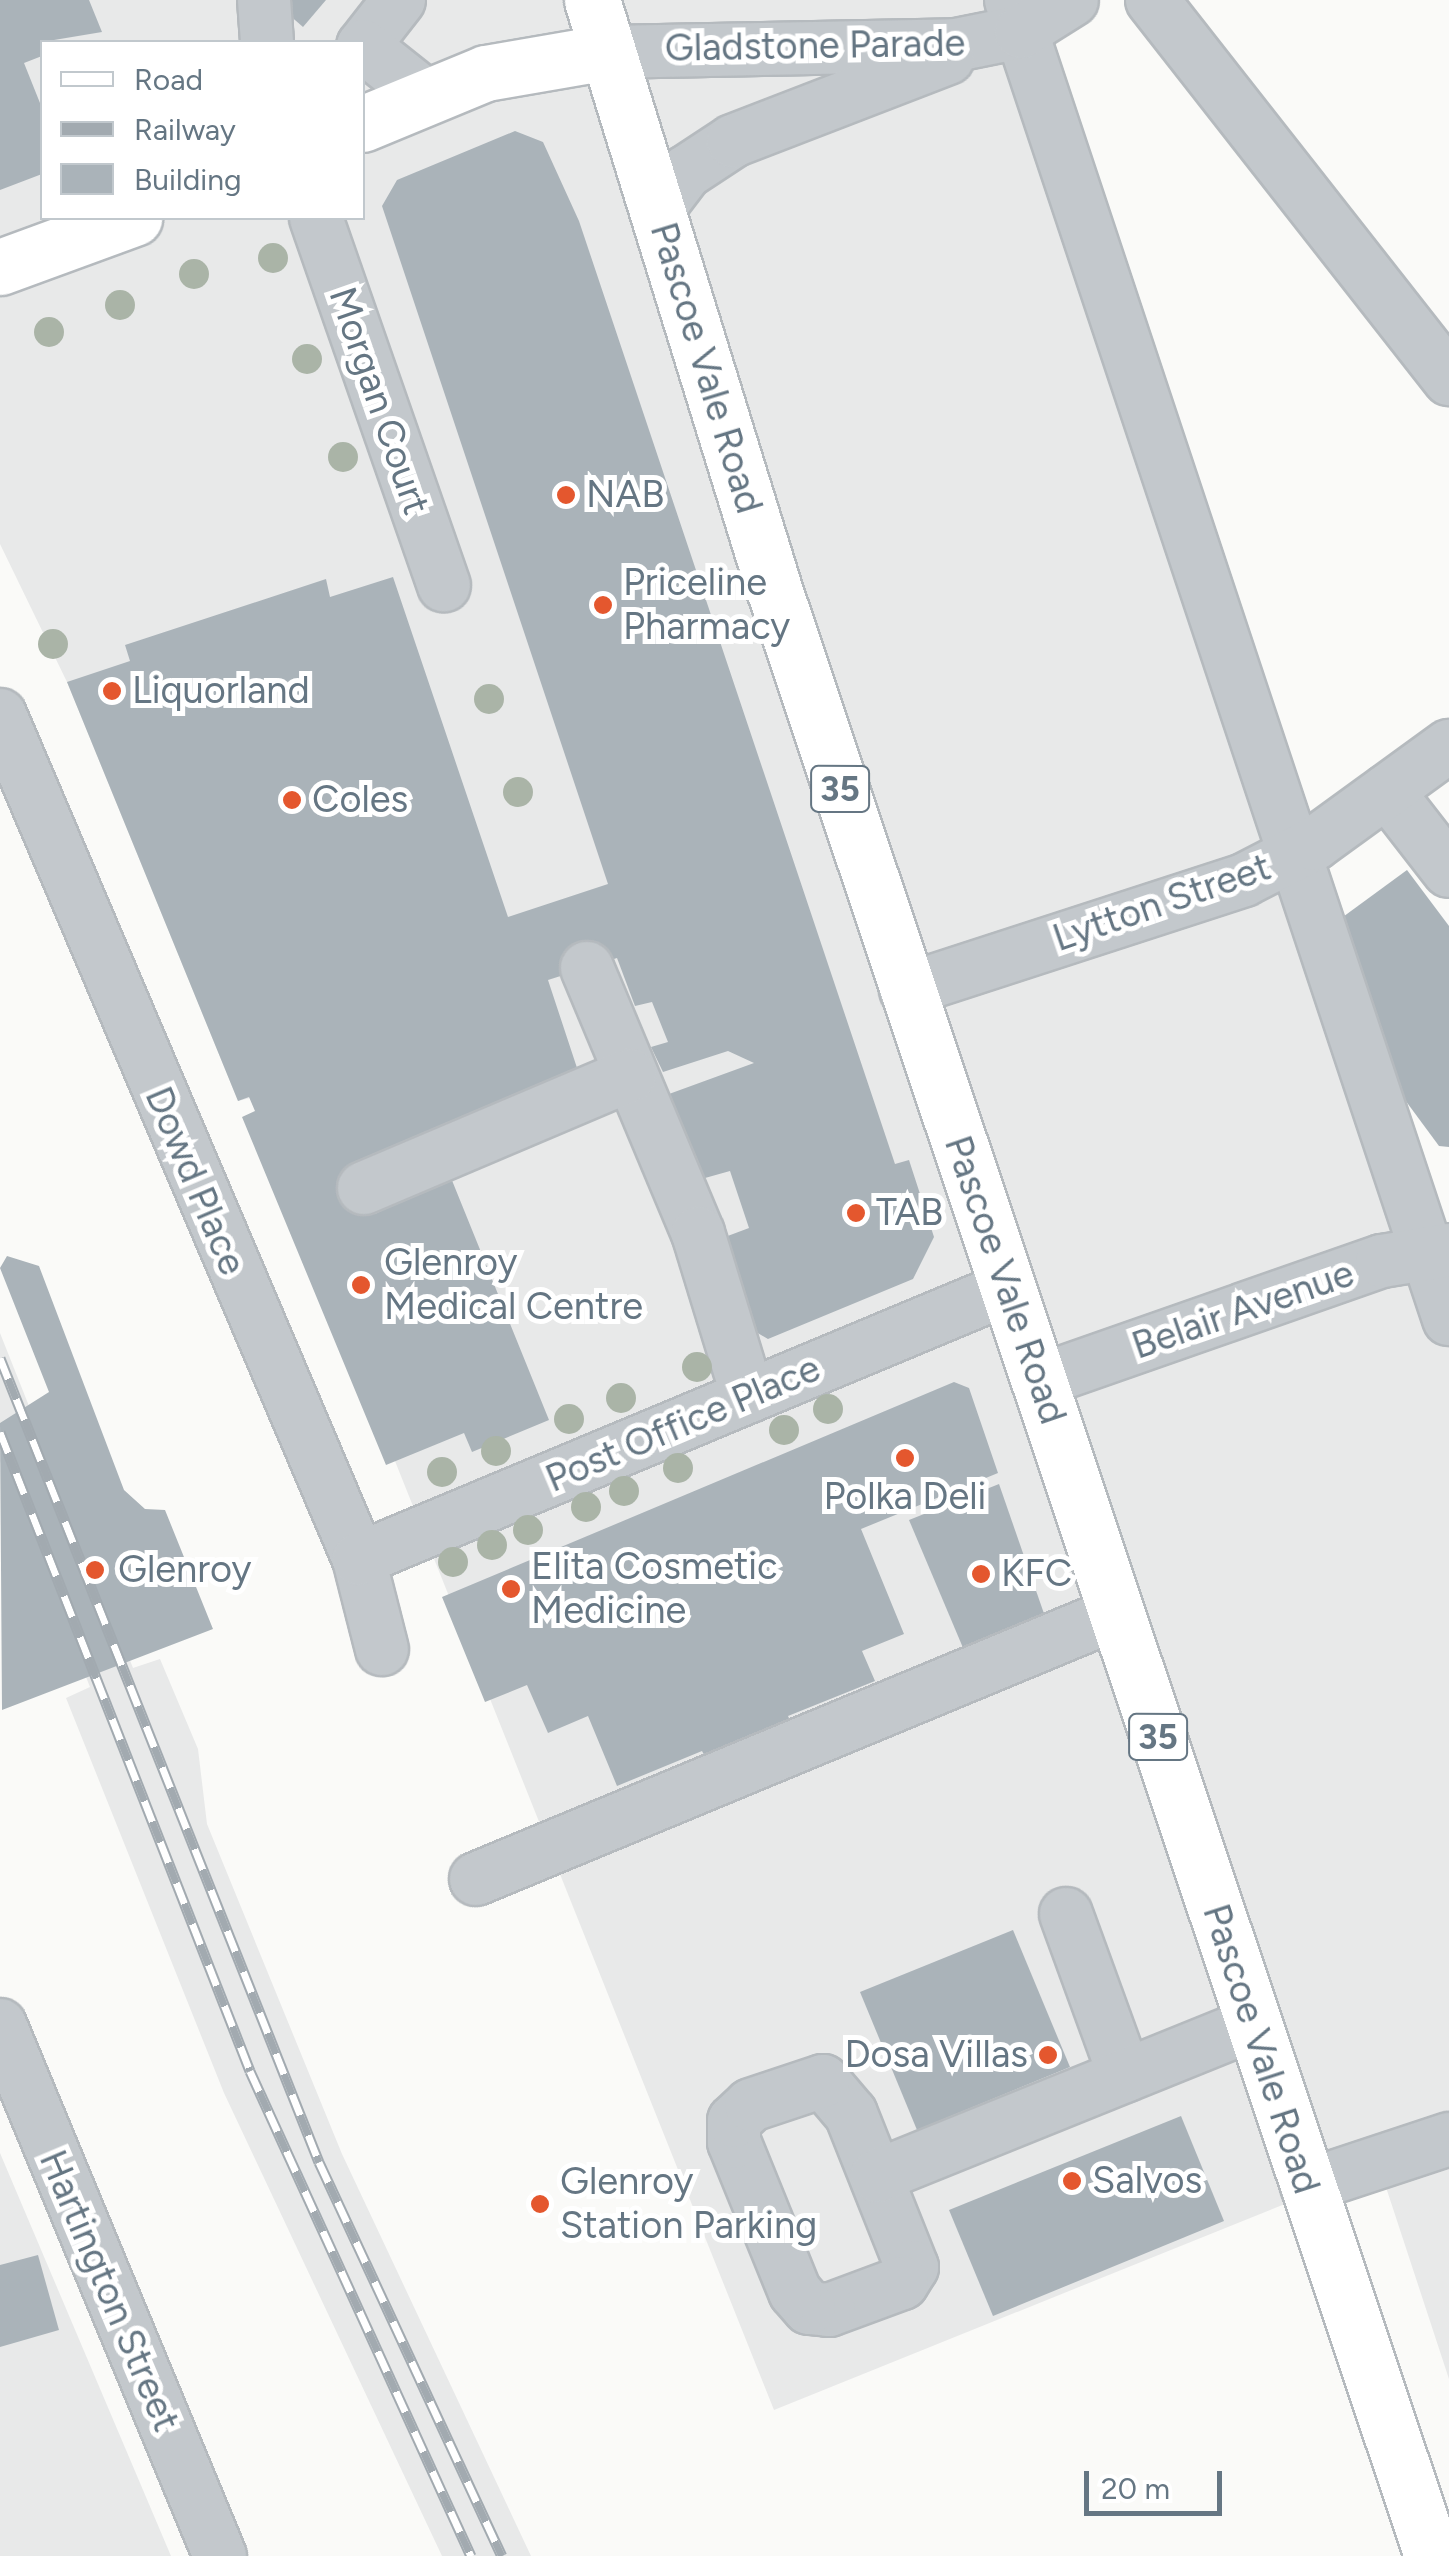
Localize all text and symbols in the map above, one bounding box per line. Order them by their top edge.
street label: Gladstone Parade [664,21,966,71]
legend [40,40,365,220]
text: Road [134,61,203,98]
text: Railway [134,111,236,148]
text: Building [134,161,242,198]
street label: Pascoe Vale Road [640,217,772,519]
street label: Morgan Court [319,281,439,521]
place label: NAB [586,472,664,518]
marker: NAB [555,484,577,506]
place label: Priceline Pharmacy [623,560,790,649]
marker: Priceline Pharmacy [592,594,614,616]
place label: Liquorland [132,668,310,714]
marker: Liquorland [101,680,123,702]
road number: 35 [810,759,870,819]
place label: Coles [312,777,408,823]
marker: Coles [281,789,303,811]
street label: Lytton Street [1047,844,1277,962]
street label: Dowd Place [135,1080,255,1282]
street label: Pascoe Vale Road [934,1130,1076,1430]
place label: TAB [876,1190,943,1236]
marker: TAB [845,1202,867,1224]
place label: Glenroy Medical Centre [384,1240,643,1330]
street label: Belair Avenue [1126,1251,1360,1369]
marker: Glenroy Medical Centre [348,1272,374,1298]
street label: Post Office Place [539,1346,827,1502]
marker: Polka Deli [894,1447,916,1469]
place label: Polka Deli [824,1474,986,1520]
place label: Elita Cosmetic Medicine [531,1544,778,1634]
place label: Glenroy [118,1547,252,1593]
place label: KFC [1001,1551,1072,1597]
marker: Glenroy [82,1557,108,1583]
marker: KFC [970,1563,992,1585]
marker: Elita Cosmetic Medicine [500,1578,522,1600]
road number: 35 [1128,1707,1188,1767]
street label: Pascoe Vale Road [1193,1899,1329,2199]
place label: Dosa Villas [844,2032,1028,2078]
marker: Dosa Villas [1037,2044,1059,2066]
street label: Hartington Street [29,2144,189,2438]
place label: Salvos [1092,2158,1202,2204]
place label: Glenroy Station Parking [560,2159,817,2248]
marker: Salvos [1061,2170,1083,2192]
marker: Glenroy Station Parking [529,2193,551,2215]
scale bar [1089,2451,1226,2513]
text: 20 m [1101,2470,1170,2507]

